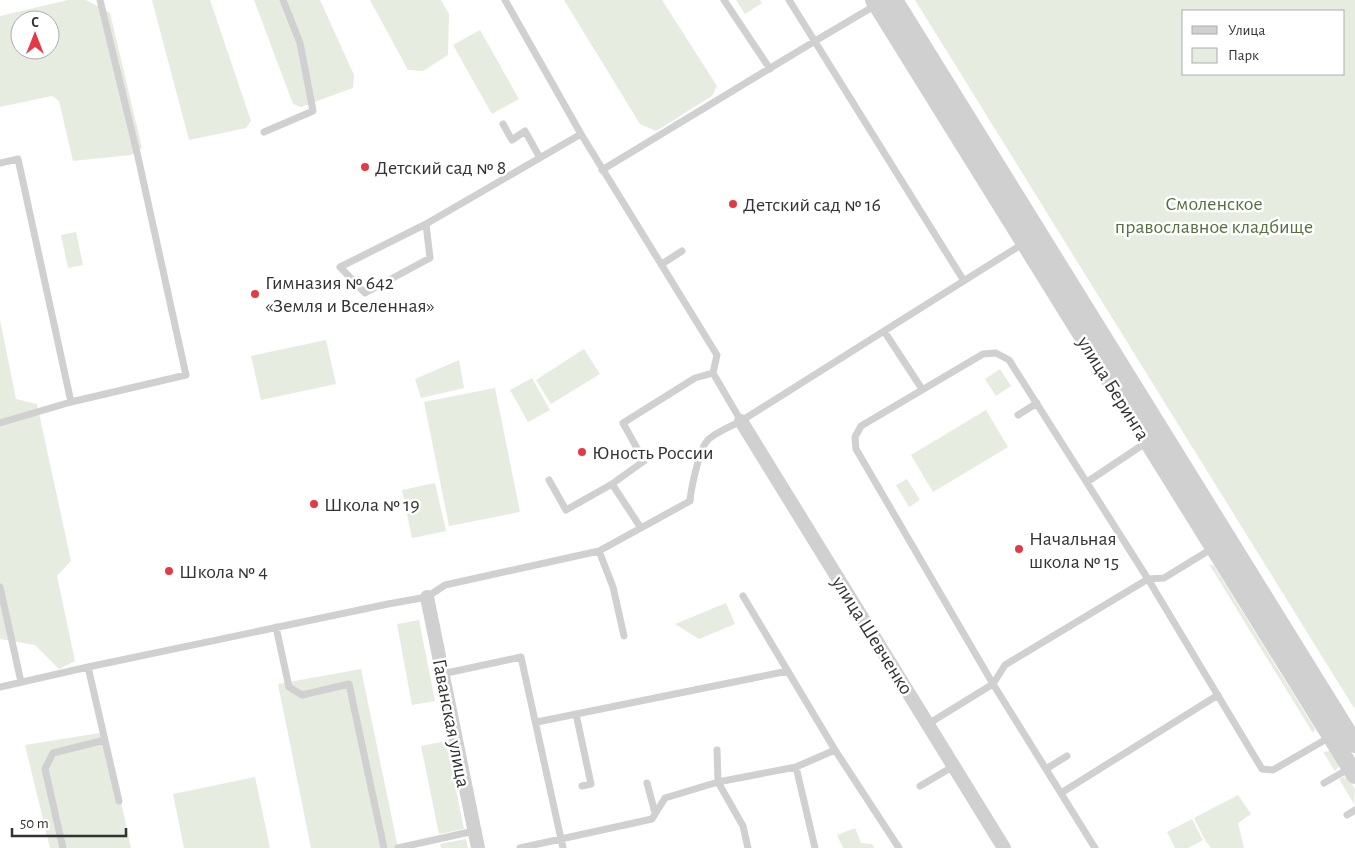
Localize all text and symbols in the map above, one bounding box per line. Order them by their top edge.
north arrow [10,10,60,60]
legend [1182,10,1345,75]
text: С [31,16,39,30]
text: Улица [1228,23,1265,38]
text: Парк [1228,48,1259,63]
place label: Детский сад № 8 [375,158,506,178]
marker: Детский сад № 8 [359,161,371,173]
park label: Смоленское православное кладбище [1115,194,1313,237]
place label: Детский сад № 16 [743,195,881,215]
marker: Детский сад № 16 [727,198,739,210]
place label: Гимназия № 642 «Земля и Вселенная» [265,273,435,316]
marker: Гимназия № 642 «Земля и Вселенная» [249,288,261,300]
street label: улица Беринга [1073,332,1153,444]
place label: Юность России [592,443,714,463]
marker: Юность России [576,446,588,458]
place label: Школа № 19 [324,495,420,515]
marker: Школа № 19 [308,498,320,510]
place label: Начальная школа № 15 [1029,529,1119,572]
marker: Начальная школа № 15 [1013,543,1025,555]
place label: Школа № 4 [179,562,268,582]
marker: Школа № 4 [163,565,175,577]
street label: улица Шевченко [827,572,916,698]
street label: Гаванская улица [429,657,473,789]
scale bar [12,806,126,838]
text: 50 m [20,816,49,831]

